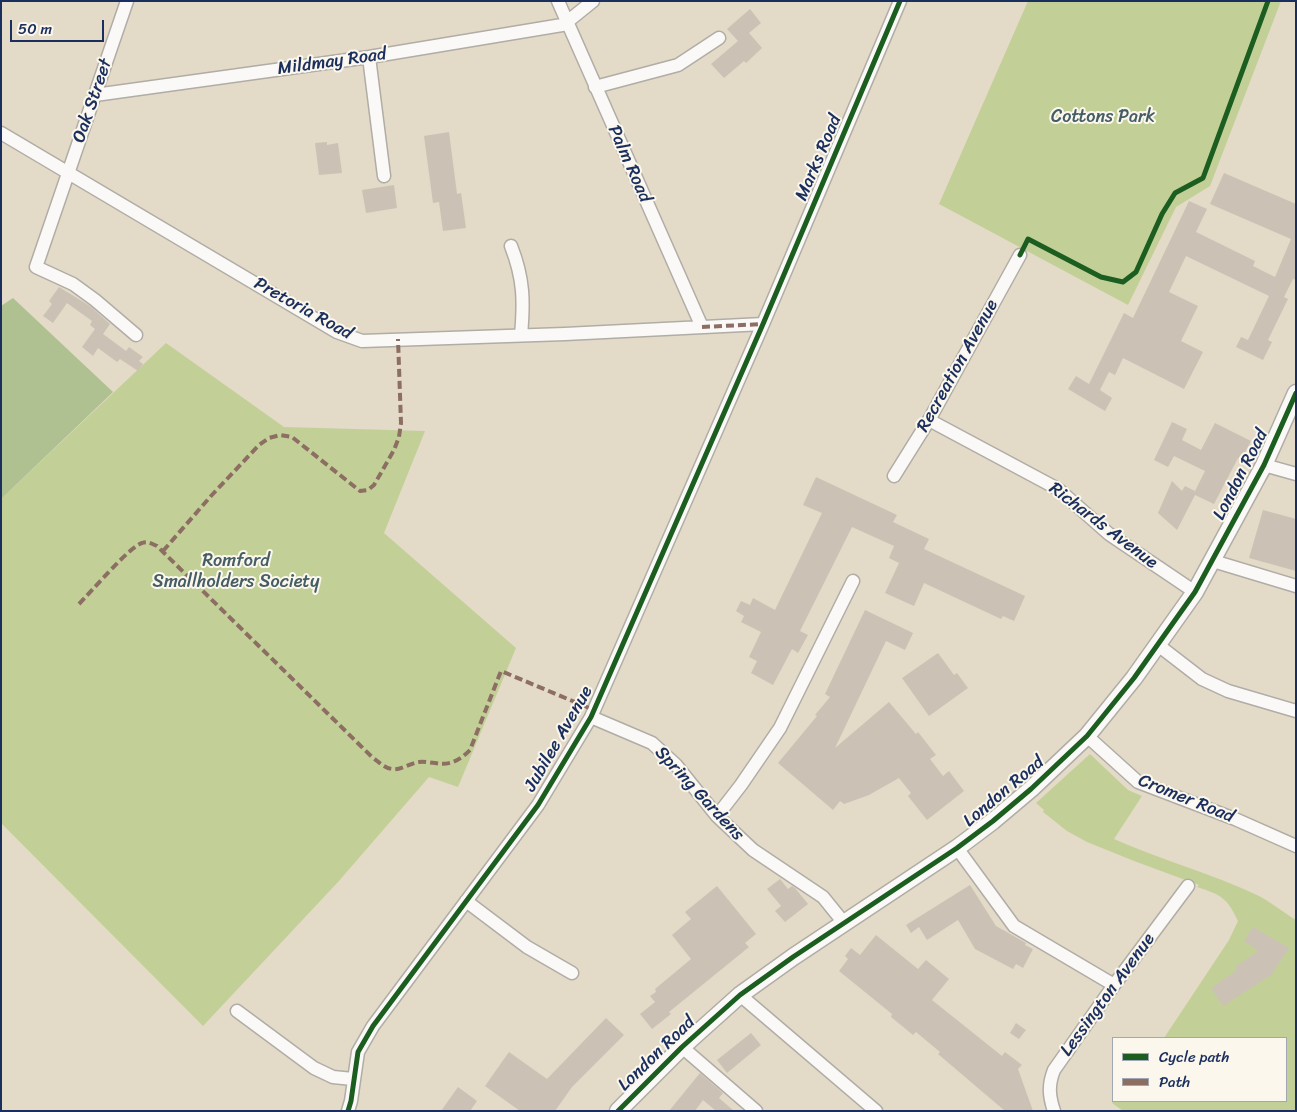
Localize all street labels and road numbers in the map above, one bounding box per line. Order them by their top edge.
street label: Mildmay Road [276,44,388,80]
street label: Oak Street [69,56,117,146]
street label: Marks Road [791,112,847,204]
street label: Palm Road [602,122,656,206]
street label: Pretoria Road [250,273,356,345]
street label: Recreation Avenue [913,296,1003,436]
street label: London Road [1209,426,1273,524]
street label: Richards Avenue [1044,478,1162,574]
street label: Jubilee Avenue [520,682,598,796]
street label: Spring Gardens [650,742,748,846]
street label: London Road [959,752,1049,832]
street label: Cromer Road [1135,770,1237,828]
street label: Lessington Avenue [1056,929,1160,1061]
street label: London Road [614,1012,700,1096]

